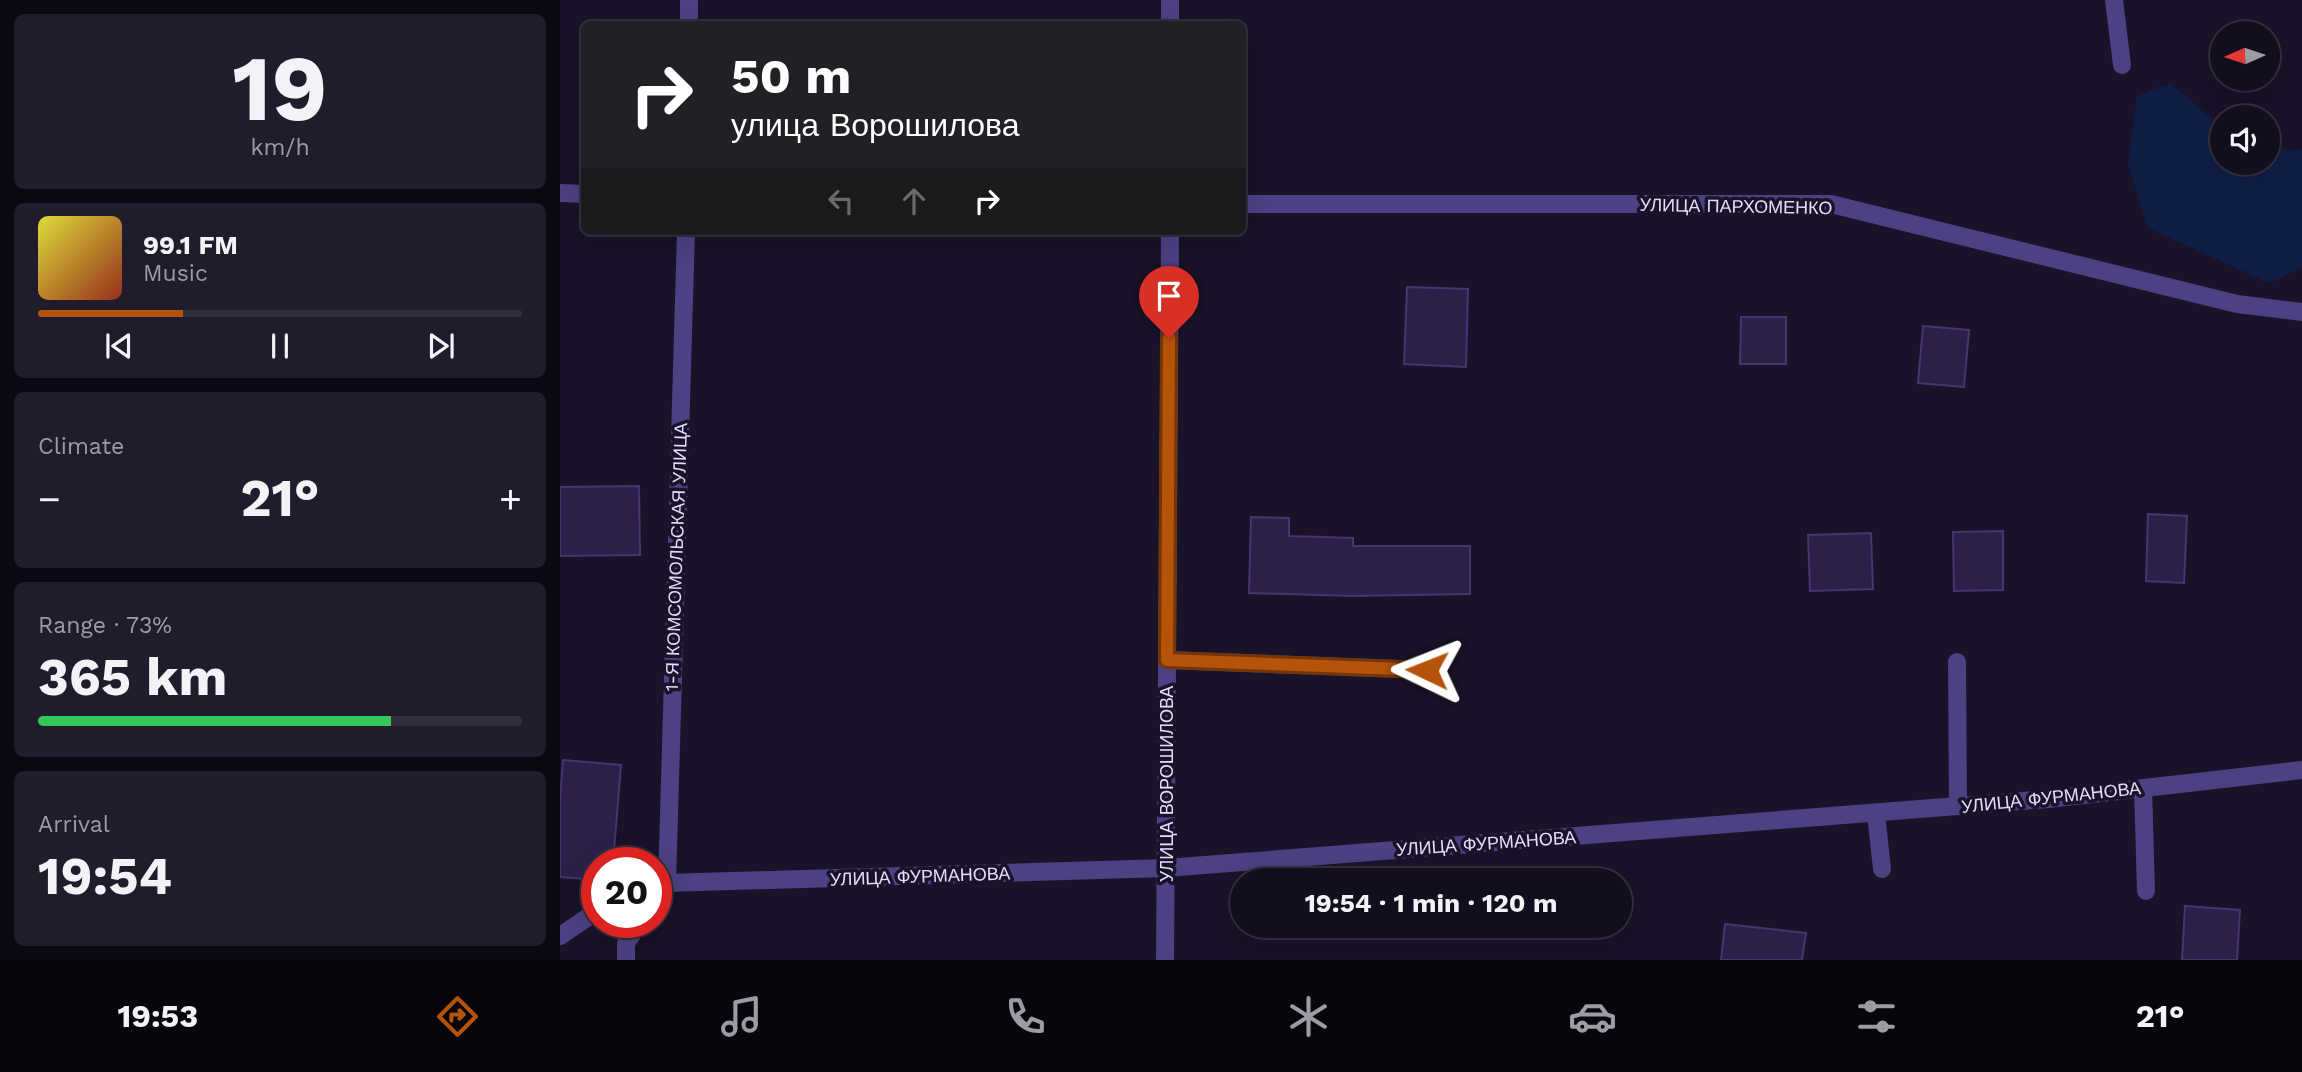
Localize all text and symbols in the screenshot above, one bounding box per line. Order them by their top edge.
north arrow [2210,21,2280,91]
map controls [2210,21,2280,175]
text: 19 [232,35,328,142]
text: 50 m [731,47,851,105]
icon: right [616,49,707,140]
button: sound [2210,105,2280,175]
text: улица Ворошилова [731,106,1019,144]
text: km/h [250,134,310,161]
icon: left [822,182,860,220]
icon: ahead [895,182,933,220]
icon: right [968,182,1006,220]
street label: УЛИЦА ПАРХОМЕНКО [1639,194,1833,218]
text: 99.1 FM [143,230,238,260]
text: Music [143,260,208,287]
pin [1139,266,1199,338]
icon: arrive [1150,277,1188,315]
icon: previous [100,327,138,365]
icon: pause [261,327,299,365]
icon: next [422,327,460,365]
street label: 1-Я КОМСОМОЛЬСКАЯ УЛИЦА [661,422,691,692]
text: Climate [38,433,124,460]
text: 21° [240,468,320,529]
text: − [38,477,61,521]
text: + [499,477,522,521]
text: Range · 73% [38,612,172,639]
position arrow [1390,633,1464,707]
text: 365 km [38,647,227,708]
street label: УЛИЦА ВОРОШИЛОВА [1156,686,1177,882]
street label: УЛИЦА ФУРМАНОВА [1960,777,2142,817]
text: Arrival [38,811,110,838]
street label: УЛИЦА ФУРМАНОВА [1395,826,1577,860]
text: 19:54 [38,846,172,907]
speed limit sign: 20 [581,847,672,938]
street label: УЛИЦА ФУРМАНОВА [829,862,1011,890]
text: 19:54 · 1 min · 120 m [1305,888,1557,918]
icon: directions [433,992,482,1041]
icon: music [717,992,766,1041]
icon: phone [1001,992,1050,1041]
icon: climate [1284,992,1333,1041]
icon: car [1568,992,1617,1041]
icon: filters [1852,992,1901,1041]
text: 19:53 [117,997,198,1035]
text: 21° [2136,997,2185,1035]

